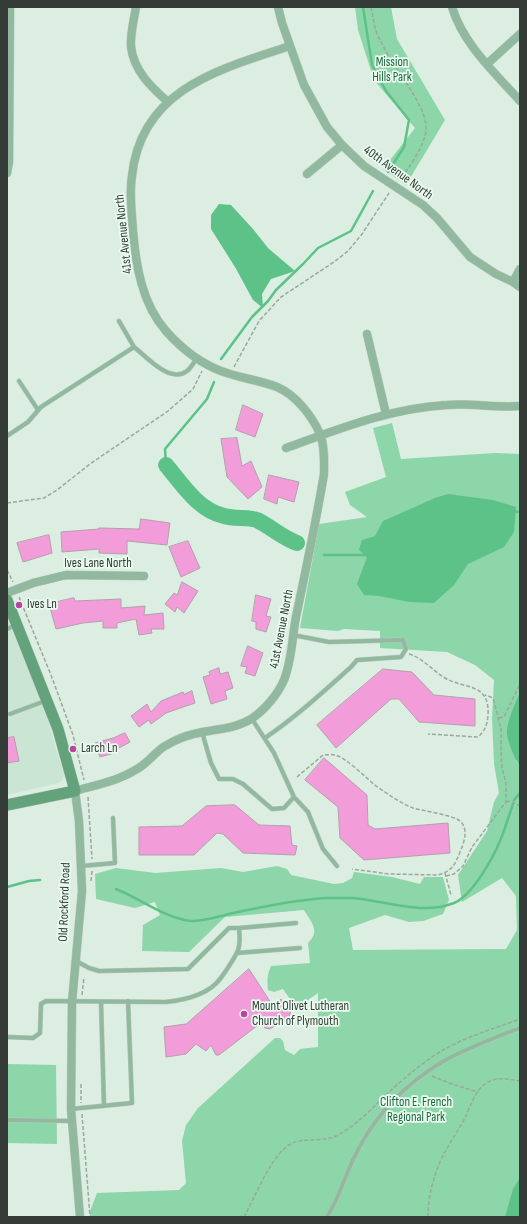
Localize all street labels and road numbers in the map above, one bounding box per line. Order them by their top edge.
street label: 40th Avenue North [360,143,436,203]
street label: 41st Avenue North [112,193,136,275]
street label: Ives Lane North [64,556,132,572]
street label: 41st Avenue North [267,588,297,670]
street label: Old Rockford Road [56,862,74,942]

